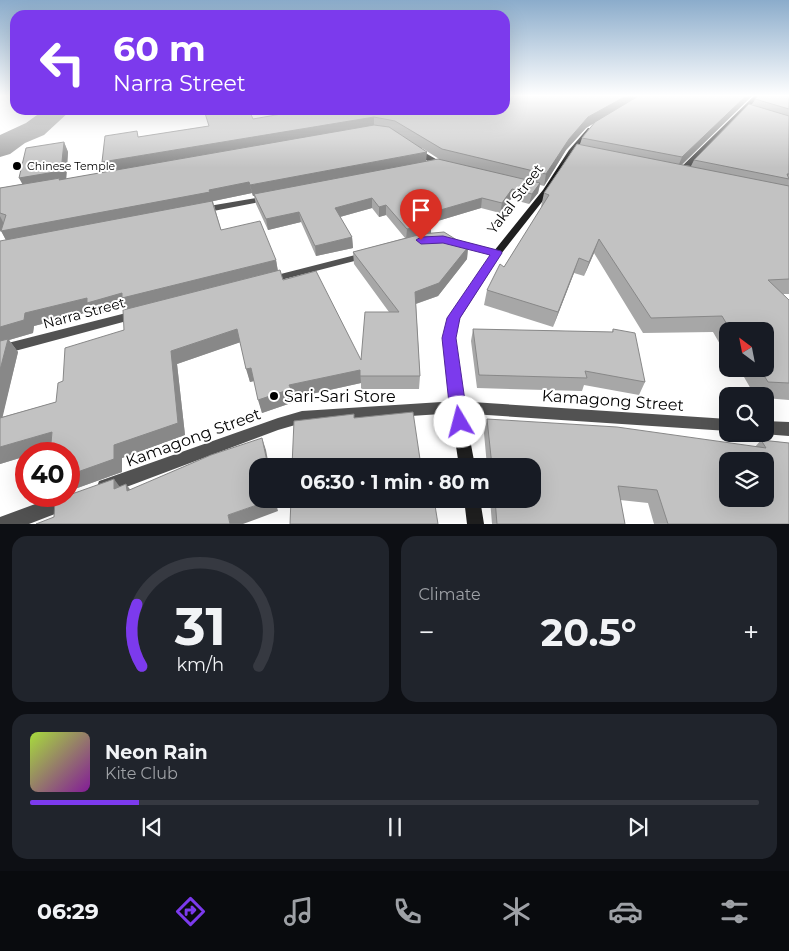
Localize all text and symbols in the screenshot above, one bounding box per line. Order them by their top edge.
text: 60 m [113,27,206,70]
icon: left [30,30,95,95]
text: Narra Street [113,70,246,97]
place label: Chinese Temple [27,159,116,173]
marker: Chinese Temple [11,160,23,172]
street label: Yakal Street [483,160,547,237]
pin [400,189,442,240]
icon: arrive [407,196,435,224]
street label: Narra Street [41,293,127,333]
north arrow [719,322,774,378]
map controls [719,322,774,507]
street label: Kamagong Street [541,386,685,415]
place label: Sari-Sari Store [284,387,396,406]
button: search [719,387,774,442]
marker: Sari-Sari Store [268,390,280,402]
position arrow [433,395,485,447]
street label: Kamagong Street [123,404,264,471]
speed limit sign: 40 [15,442,80,507]
button: layers [719,452,774,507]
text: 06:30 · 1 min · 80 m [300,471,490,494]
text: Climate [419,585,481,604]
text: 31 [174,595,226,658]
text: 20.5° [541,609,637,656]
text: − [419,615,435,649]
text: + [743,615,759,649]
text: km/h [176,654,224,675]
text: Neon Rain [105,741,208,764]
text: Kite Club [105,764,178,783]
icon: previous [138,813,166,841]
icon: pause [381,813,409,841]
icon: next [624,813,652,841]
icon: directions [173,894,208,929]
icon: music [281,894,316,929]
icon: phone [390,894,425,929]
icon: climate [499,894,534,929]
icon: car [608,894,643,929]
icon: filters [717,894,752,929]
text: 06:29 [37,898,99,925]

